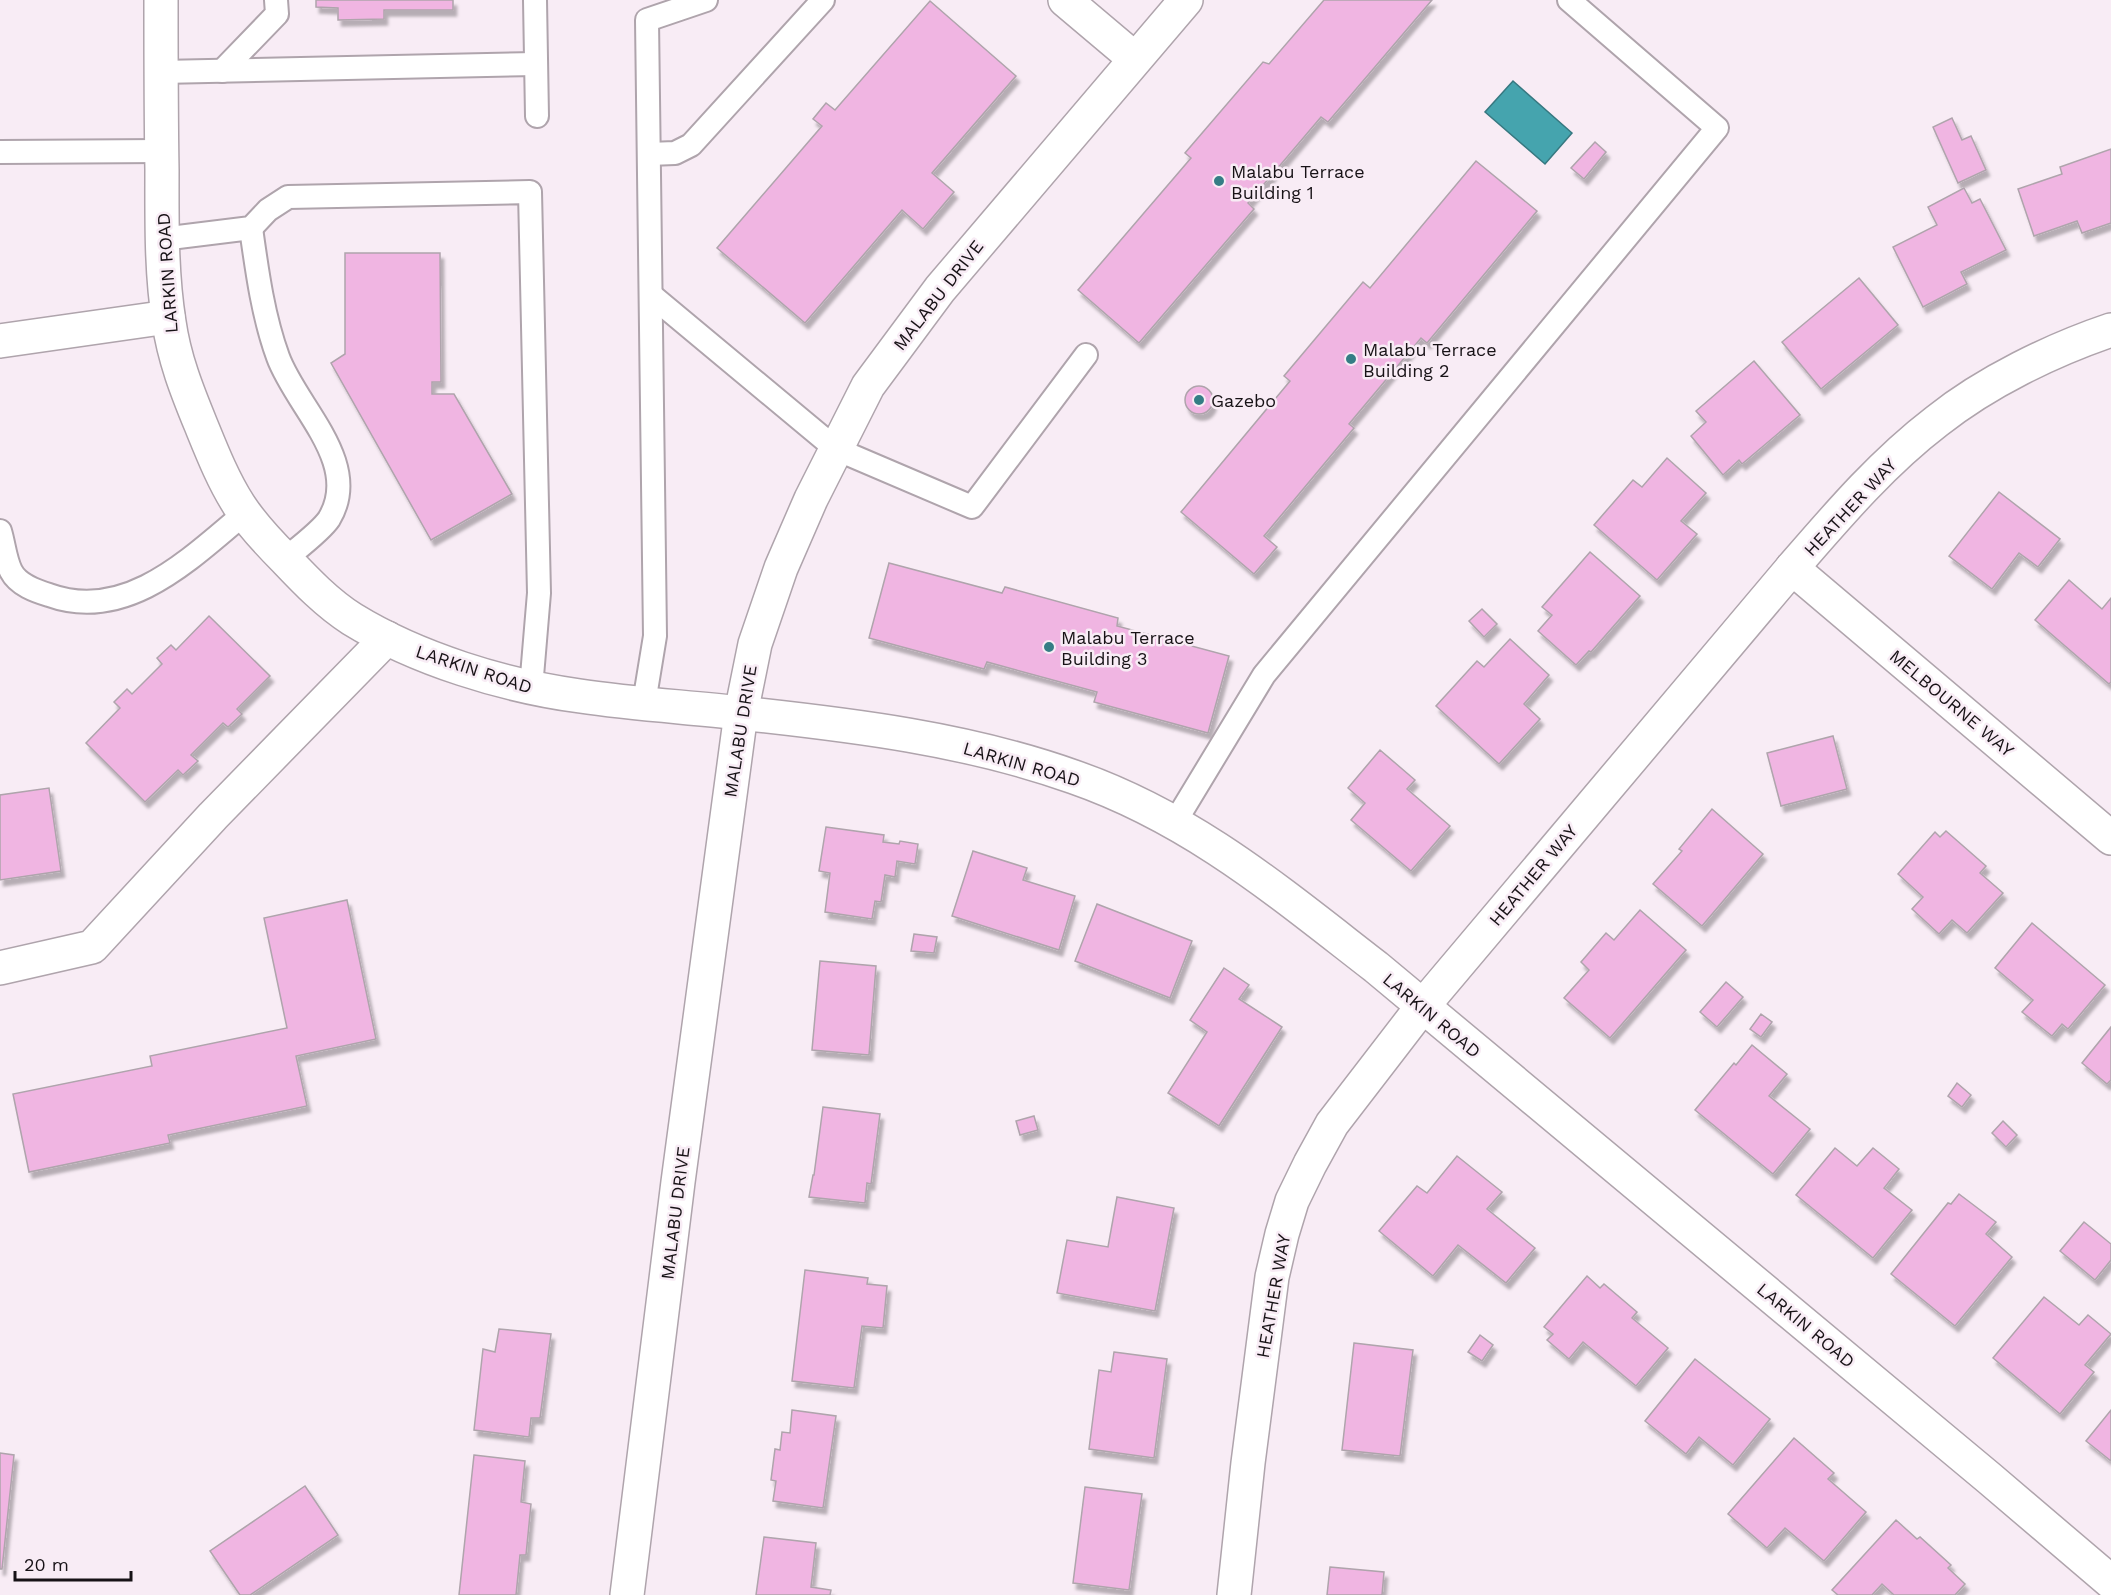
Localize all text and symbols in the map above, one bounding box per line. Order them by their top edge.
place label: Malabu Terrace Building 1 [1231,161,1365,203]
marker: Malabu Terrace Building 1 [1212,174,1226,188]
street label: LARKIN ROAD [152,212,182,334]
street label: MALABU DRIVE [888,236,988,354]
place label: Malabu Terrace Building 2 [1363,339,1497,381]
marker: Malabu Terrace Building 2 [1344,352,1358,366]
place label: Gazebo [1211,390,1276,411]
marker: Gazebo [1192,393,1206,407]
street label: HEATHER WAY [1799,453,1901,560]
place label: Malabu Terrace Building 3 [1061,627,1195,669]
street label: LARKIN ROAD [413,640,535,698]
marker: Malabu Terrace Building 3 [1042,640,1056,654]
street label: MELBOURNE WAY [1886,645,2019,761]
street label: MALABU DRIVE [719,663,761,799]
street label: LARKIN ROAD [961,737,1083,791]
street label: HEATHER WAY [1485,820,1582,930]
street label: LARKIN ROAD [1379,968,1485,1062]
street label: MALABU DRIVE [656,1145,694,1281]
street label: HEATHER WAY [1252,1232,1294,1360]
street label: LARKIN ROAD [1753,1278,1859,1372]
scale bar [15,1544,130,1582]
text: 20 m [24,1554,69,1575]

